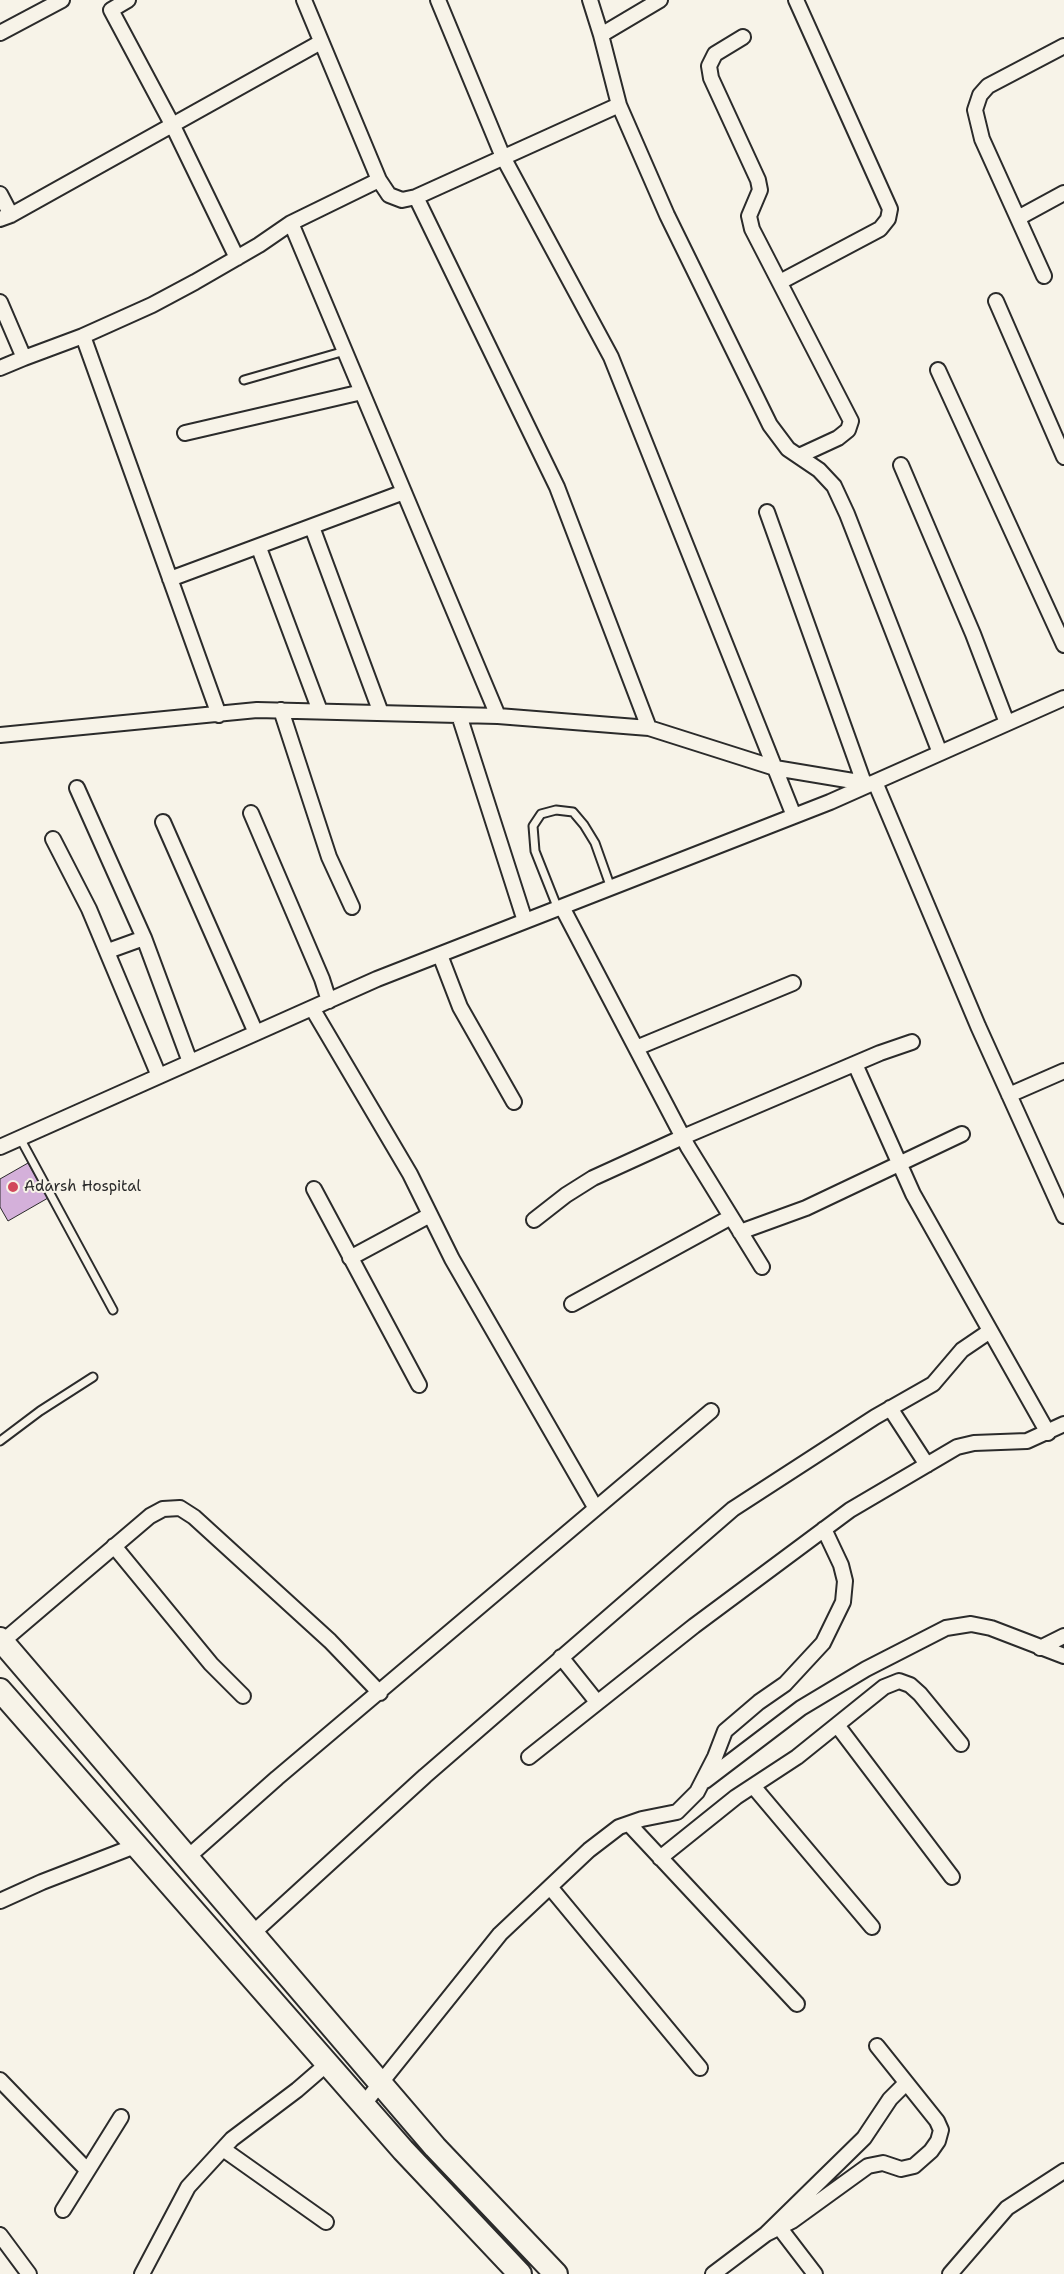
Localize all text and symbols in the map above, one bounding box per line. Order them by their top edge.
place label: Adarsh Hospital [24,1178,141,1196]
marker: Adarsh Hospital [6,1180,20,1194]

